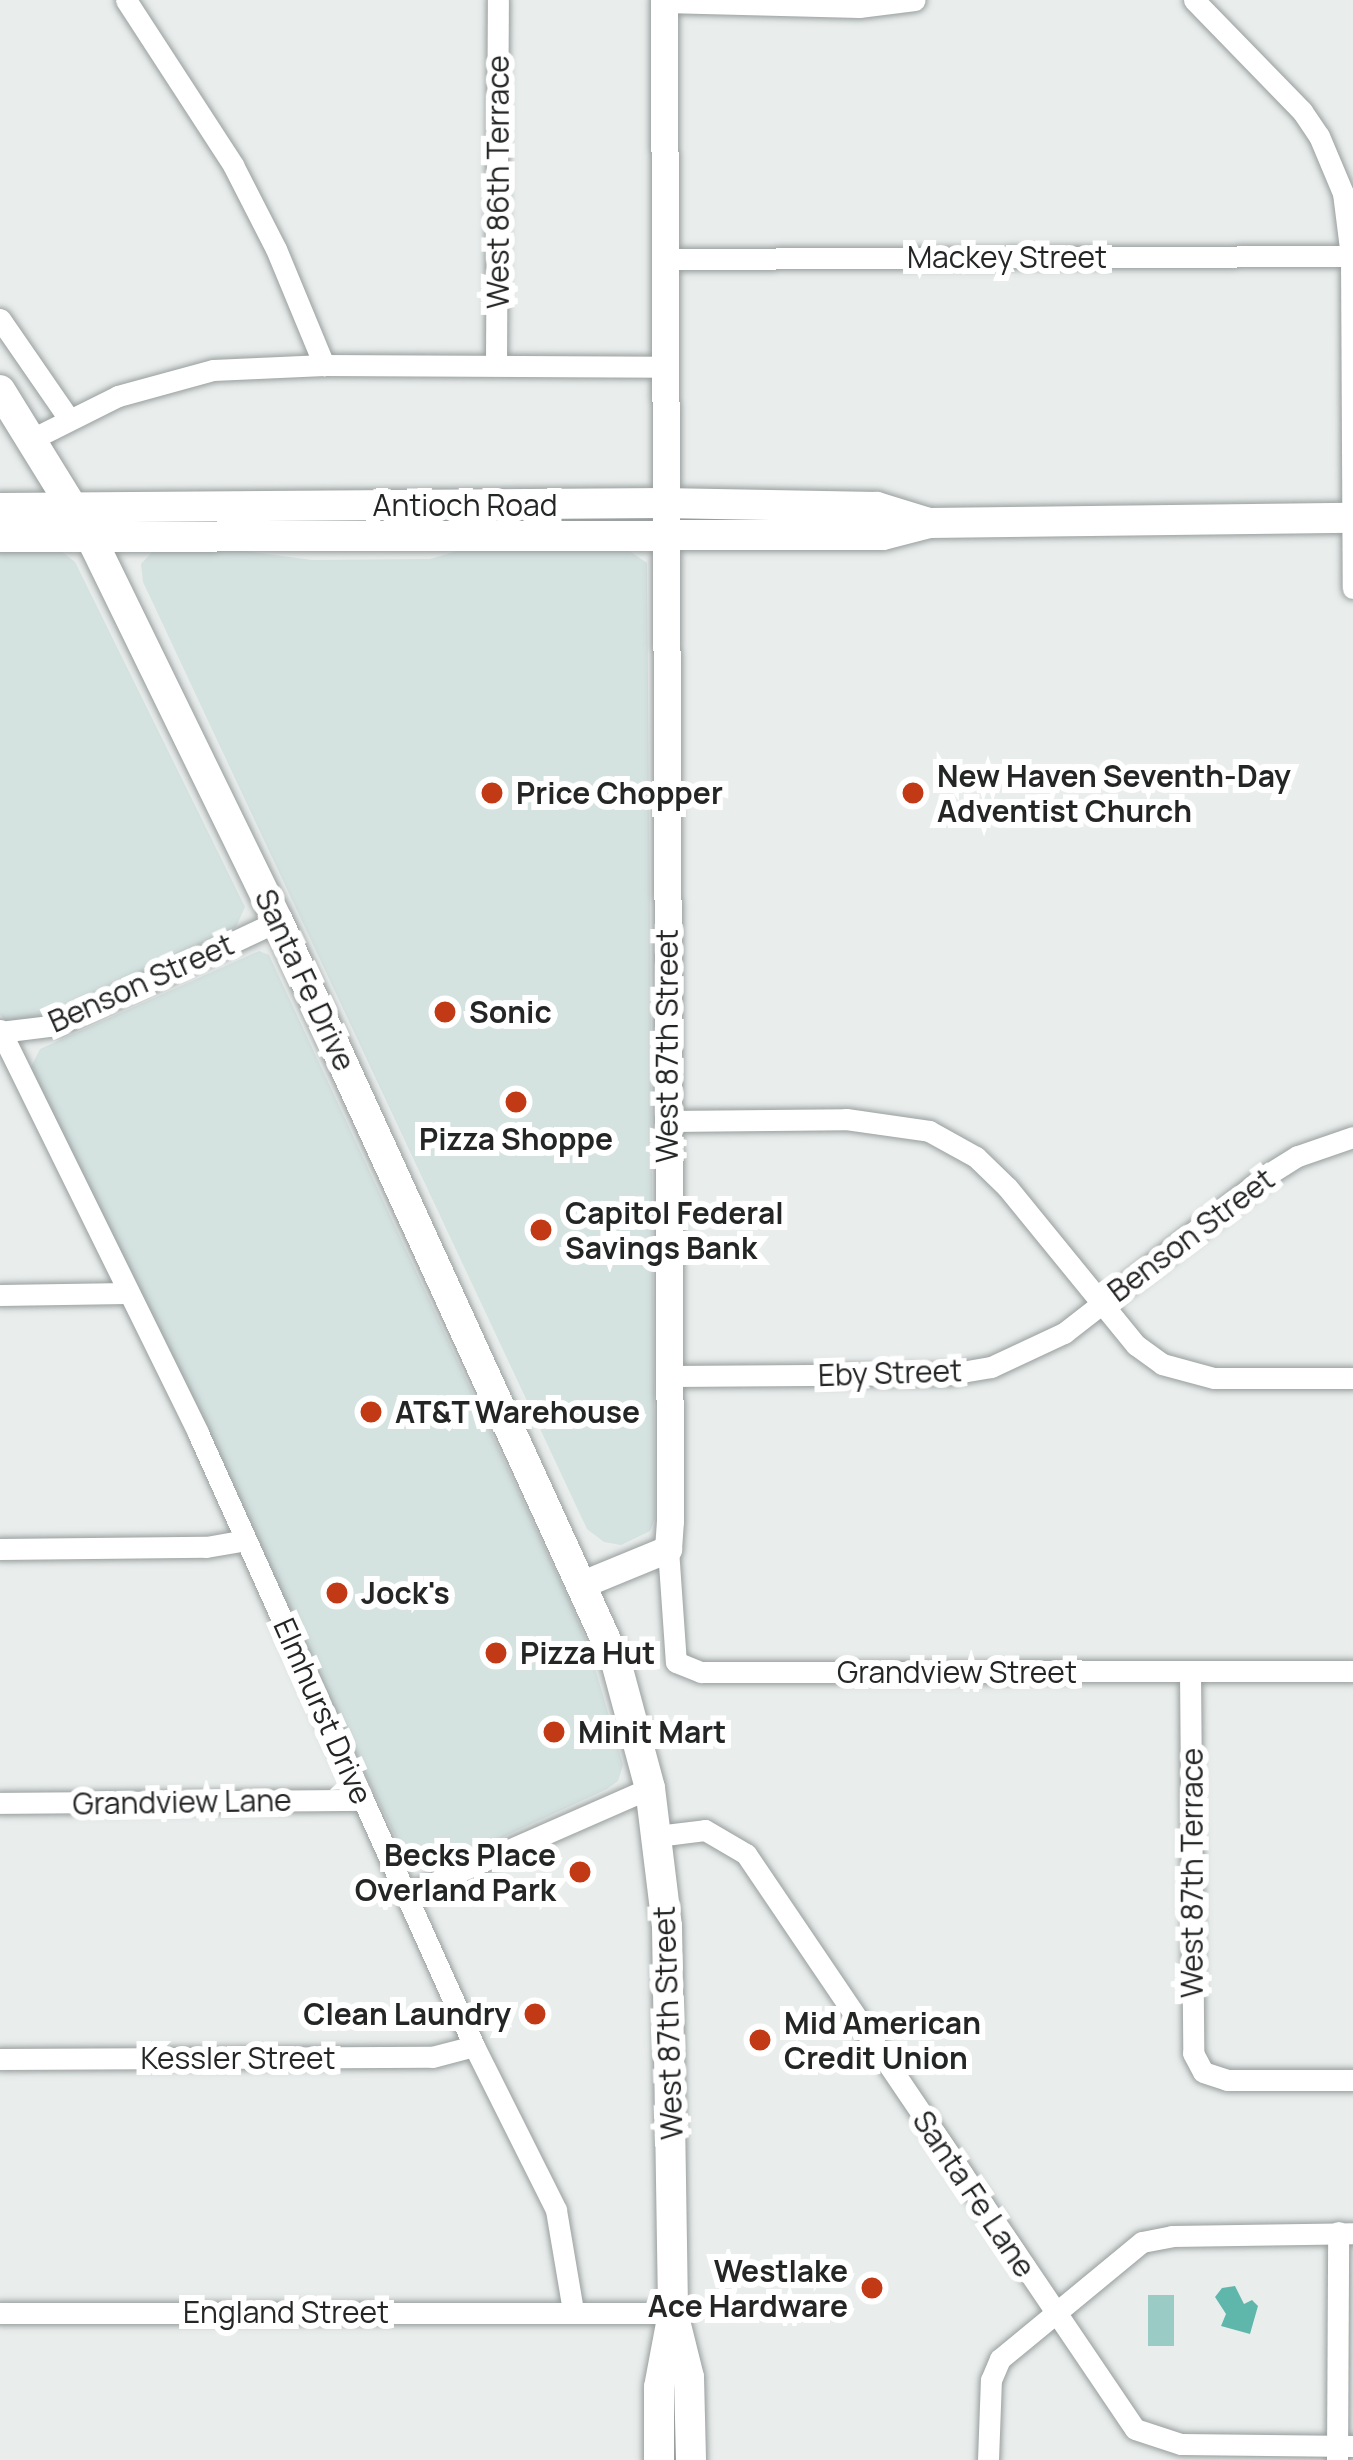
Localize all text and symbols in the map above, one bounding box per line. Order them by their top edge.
street label: West 86th Terrace [480,55,516,309]
street label: Mackey Street [907,239,1107,275]
street label: Antioch Road [372,487,558,523]
place label: New Haven Seventh-Day Adventist Church [937,758,1291,828]
place label: Price Chopper [516,775,723,811]
marker: Price Chopper [479,780,505,806]
marker: New Haven Seventh-Day Adventist Church [900,780,926,806]
street label: Santa Fe Drive [247,884,363,1076]
street label: Benson Street [43,926,239,1040]
street label: West 87th Street [649,929,685,1163]
place label: Sonic [469,994,552,1030]
marker: Sonic [432,999,458,1025]
marker: Pizza Shoppe [503,1089,529,1115]
place label: Pizza Shoppe [419,1121,613,1157]
street label: Benson Street [1101,1161,1281,1309]
place label: Capitol Federal Savings Bank [565,1195,784,1266]
marker: Capitol Federal Savings Bank [528,1217,554,1243]
street label: Eby Street [817,1352,963,1394]
place label: AT&T Warehouse [395,1394,641,1430]
marker: AT&T Warehouse [358,1399,384,1425]
place label: Jock's [361,1575,450,1611]
marker: Jock's [324,1580,350,1606]
street label: Elmhurst Drive [266,1613,380,1809]
place label: Pizza Hut [520,1635,655,1671]
marker: Pizza Hut [483,1640,509,1666]
street label: Grandview Street [837,1654,1077,1690]
place label: Minit Mart [578,1714,726,1750]
marker: Minit Mart [541,1719,567,1745]
street label: West 87th Terrace [1174,1748,1210,1998]
street label: Grandview Lane [72,1782,292,1822]
place label: Becks Place Overland Park [355,1837,556,1908]
marker: Becks Place Overland Park [567,1859,593,1885]
street label: West 87th Street [646,1905,690,2141]
place label: Clean Laundry [303,1996,511,2032]
marker: Clean Laundry [522,2001,548,2027]
place label: Mid American Credit Union [784,2005,981,2076]
marker: Mid American Credit Union [747,2027,773,2053]
street label: Kessler Street [140,2040,336,2076]
street label: Santa Fe Lane [905,2104,1043,2284]
place label: Westlake Ace Hardware [648,2253,848,2324]
marker: Westlake Ace Hardware [859,2275,885,2301]
street label: England Street [183,2294,389,2330]

